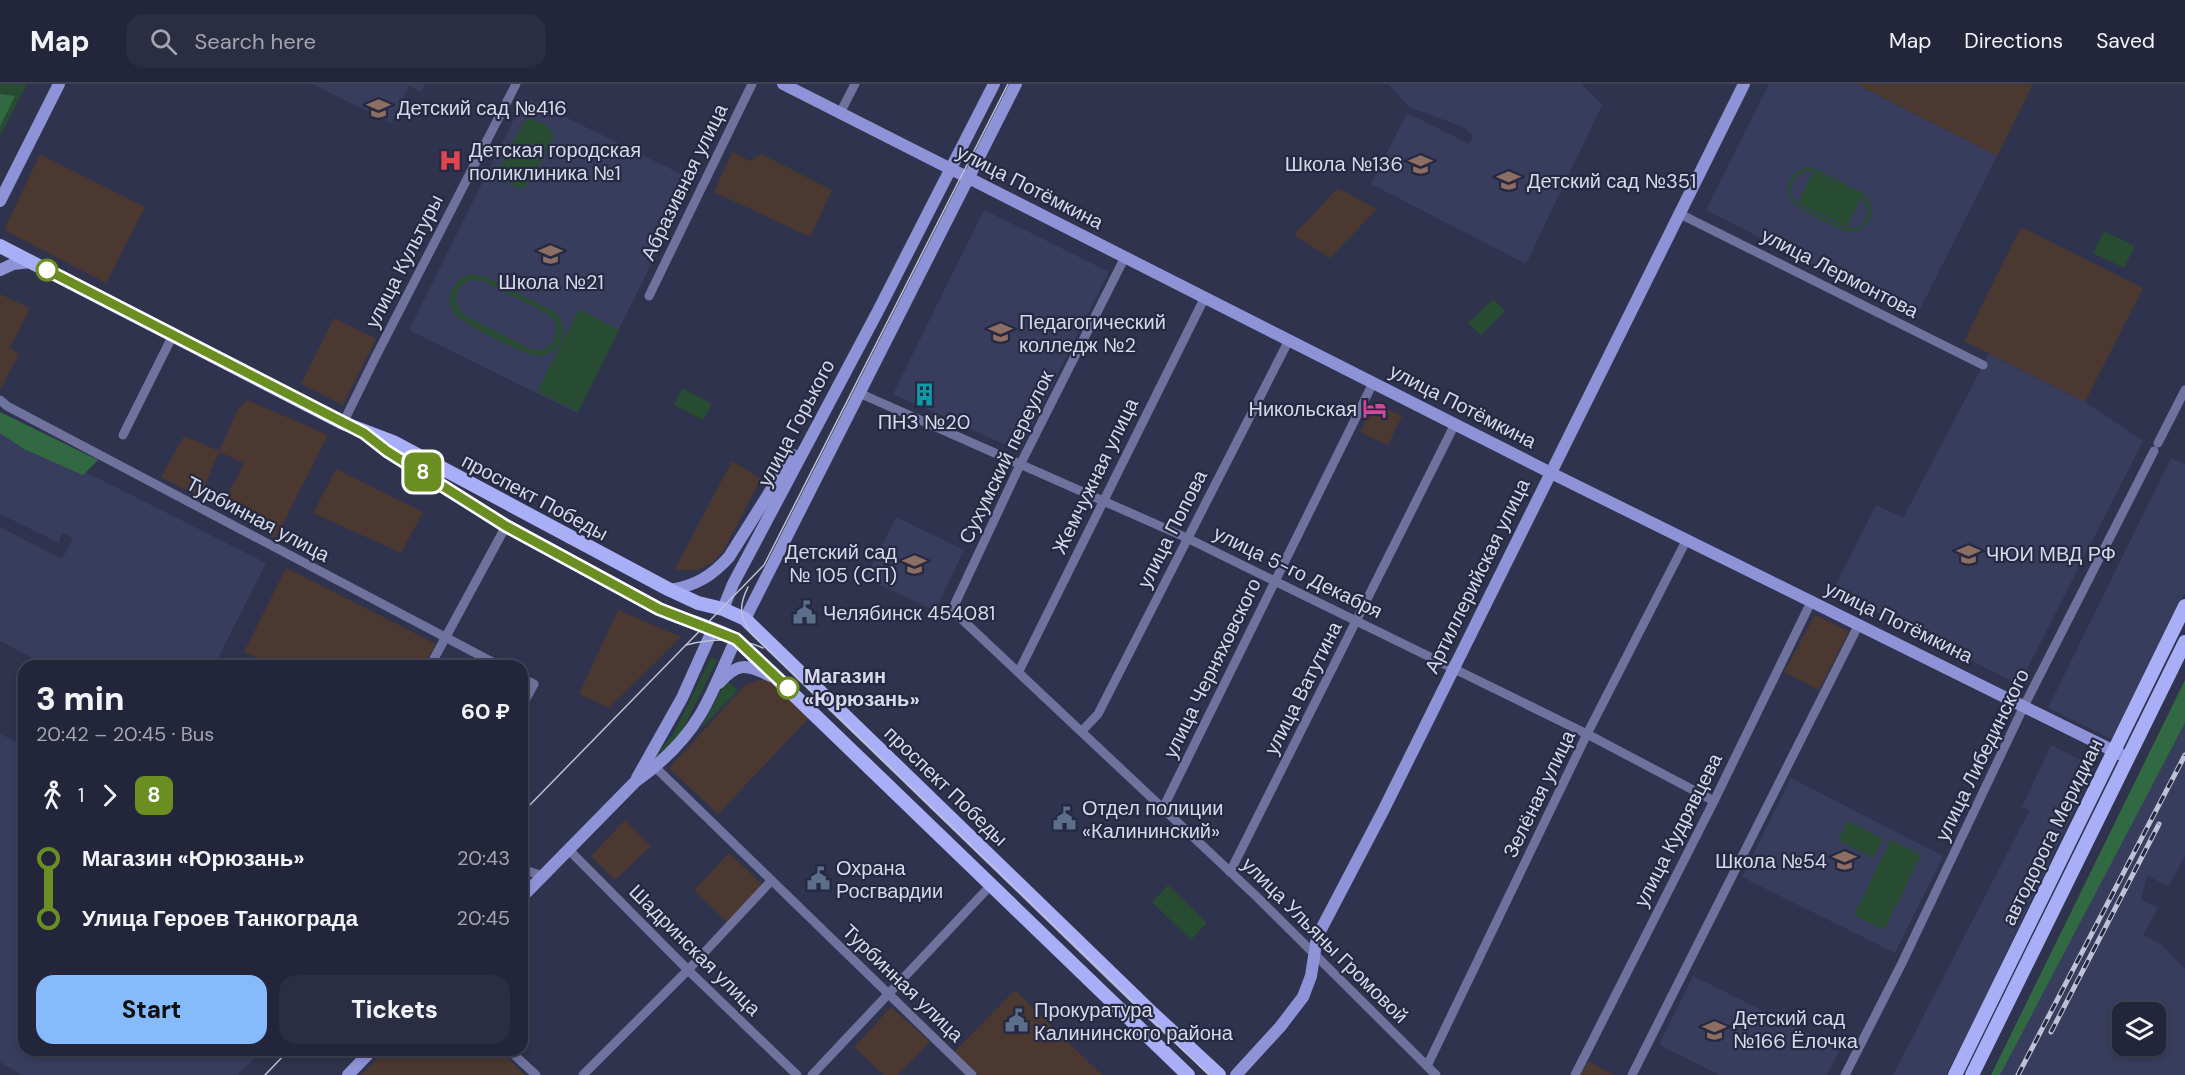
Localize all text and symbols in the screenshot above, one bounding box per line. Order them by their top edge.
search box [126,14,546,68]
text: Map [30,23,90,60]
icon: search [147,25,180,58]
text: Search here [195,27,316,56]
text: Map [1889,27,1931,55]
text: Directions [1964,27,2063,55]
text: Saved [2096,27,2155,55]
school or university icon: Детский сад №416 [366,95,392,121]
place label: Детский сад №416 [397,95,567,121]
street label: Абразивная улица [635,99,734,265]
place label: Детская городская поликлиника №1 [469,137,641,186]
street label: улица Потёмкина [952,139,1109,236]
hospital icon: Детская городская поликлиника №1 [438,148,464,174]
place label: Школа №136 [1285,151,1403,177]
school or university icon: Школа №136 [1408,151,1434,177]
school or university icon: Детский сад №351 [1496,168,1522,194]
place label: Детский сад №351 [1527,168,1696,194]
street label: улица Культуры [359,190,449,332]
street label: улица Лермонтова [1757,222,1924,324]
school or university icon: Школа №21 [538,242,564,268]
unlabelled marker [36,259,58,281]
place label: Школа №21 [498,269,604,295]
place label: Педагогический колледж №2 [1019,309,1166,358]
school or university icon: Педагогический колледж №2 [988,320,1014,346]
street label: улица Горького [752,355,840,491]
street label: улица Потёмкина [1385,358,1542,455]
street label: Сухумский переулок [953,366,1059,548]
building icon: ПНЗ №20 [911,381,937,407]
street label: Жемчужная улица [1046,393,1144,558]
place label: Никольская [1248,396,1357,422]
hotel icon: Никольская [1362,396,1388,422]
place label: ПНЗ №20 [878,409,970,435]
street label: проспект Победы [457,448,613,546]
line badge: 8 [404,452,442,492]
text: 8 [416,458,430,486]
street label: улица Попова [1131,465,1213,592]
street label: Турбинная улица [182,470,335,568]
street label: Артиллерийская улица [1418,473,1536,678]
street label: улица 5-го Декабря [1209,520,1387,624]
place label: Детский сад № 105 (СП) [785,539,897,588]
school or university icon: ЧЮИ МВД РФ [1955,541,1981,567]
place label: ЧЮИ МВД РФ [1986,541,2116,567]
school or university icon: Детский сад № 105 (СП) [902,551,928,577]
street label: улица Черняховского [1157,574,1267,762]
street label: улица Потёмкина [1821,575,1978,669]
public building icon: Челябинск 454081 [792,600,818,626]
place label: Челябинск 454081 [823,600,995,626]
street label: улица Ватутина [1258,616,1348,759]
place label: Магазин «Юрюзань» [804,663,920,712]
street label: улица Либединского [1929,665,2035,845]
text: 3 min [36,677,124,720]
marker: Магазин «Юрюзань» [777,677,799,699]
text: 60 ₽ [461,697,510,726]
street label: проспект Победы [879,720,1013,852]
text: 20:42 – 20:45 · Bus [36,721,214,747]
street label: Зелёная улица [1497,725,1581,862]
street label: автодорога Меридиан [1995,734,2109,930]
street label: улица Кудрявцева [1628,748,1728,911]
icon: walk [36,779,69,812]
icon: forward [93,779,126,812]
text: 8 [147,781,161,809]
text: 1 [78,782,84,808]
place label: Отдел полиции «Калининский» [1082,795,1223,844]
public building icon: Отдел полиции «Калининский» [1051,806,1077,832]
text: Магазин «Юрюзань» [82,844,305,873]
text: 20:43 [457,845,510,871]
place label: Школа №54 [1715,848,1827,874]
school or university icon: Школа №54 [1832,848,1858,874]
street label: улица Ульяны Громовой [1236,851,1414,1029]
place label: Охрана Росгвардии [836,855,943,904]
public building icon: Охрана Росгвардии [805,866,831,892]
street label: Шадринская улица [624,879,767,1022]
text: Улица Героев Танкограда [82,904,358,933]
text: 20:45 [457,905,510,931]
street label: Турбинная улица [837,918,970,1048]
button: Start [36,975,267,1044]
button: Tickets [279,975,510,1044]
place label: Прокуратура Калининского района [1034,997,1234,1046]
map controls [2112,1002,2166,1056]
button: layers [2112,1002,2166,1056]
place label: Детский сад №166 Ёлочка [1733,1005,1859,1054]
public building icon: Прокуратура Калининского района [1003,1008,1029,1034]
school or university icon: Детский сад №166 Ёлочка [1702,1017,1728,1043]

